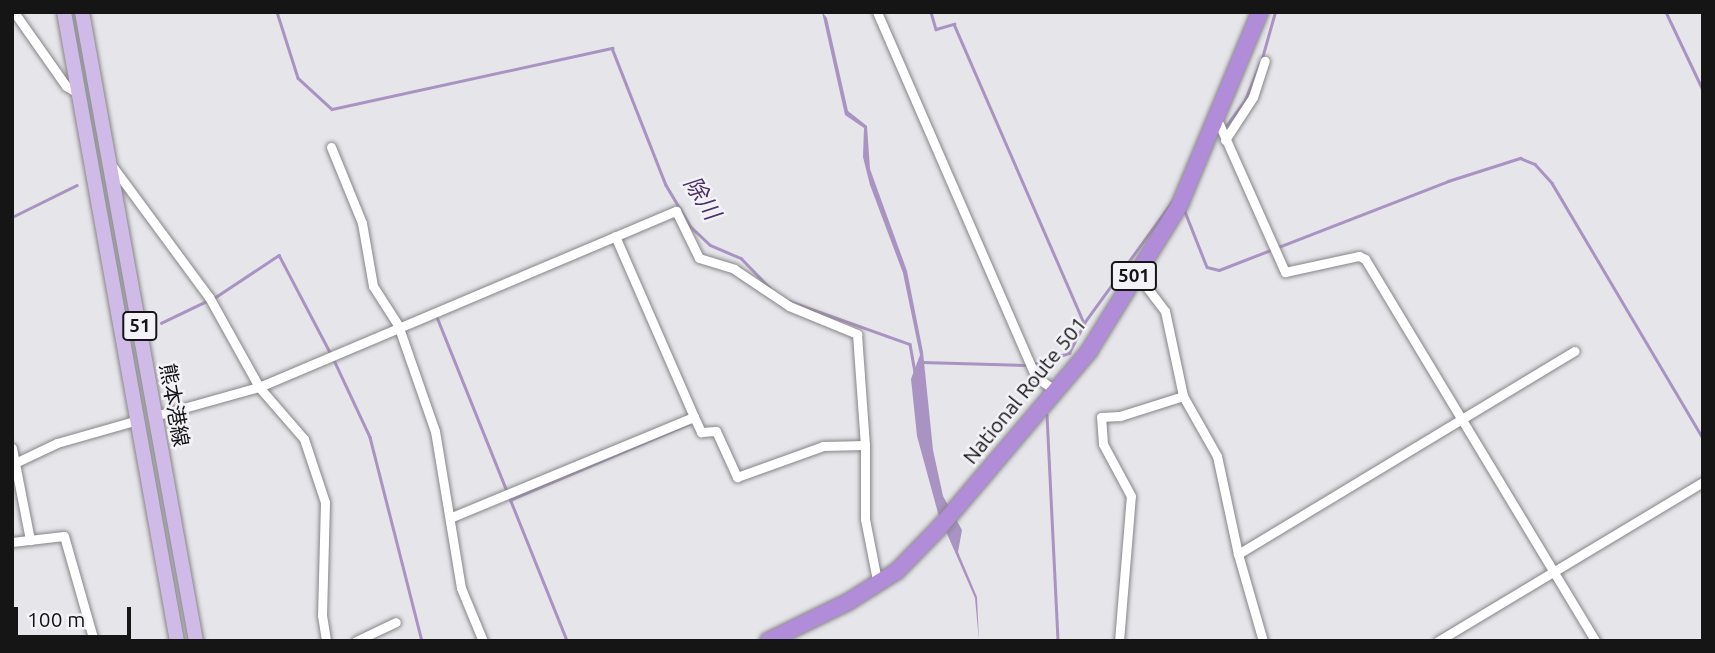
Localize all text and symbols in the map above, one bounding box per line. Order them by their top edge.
water label: 除川 [678,171,726,225]
road number: 501 [1110,260,1158,292]
road number: 51 [121,310,159,342]
street label: National Route 501 [957,311,1091,469]
street label: 熊本港線 [155,361,195,449]
scale bar [18,594,135,638]
text: 100 m [27,607,85,631]

